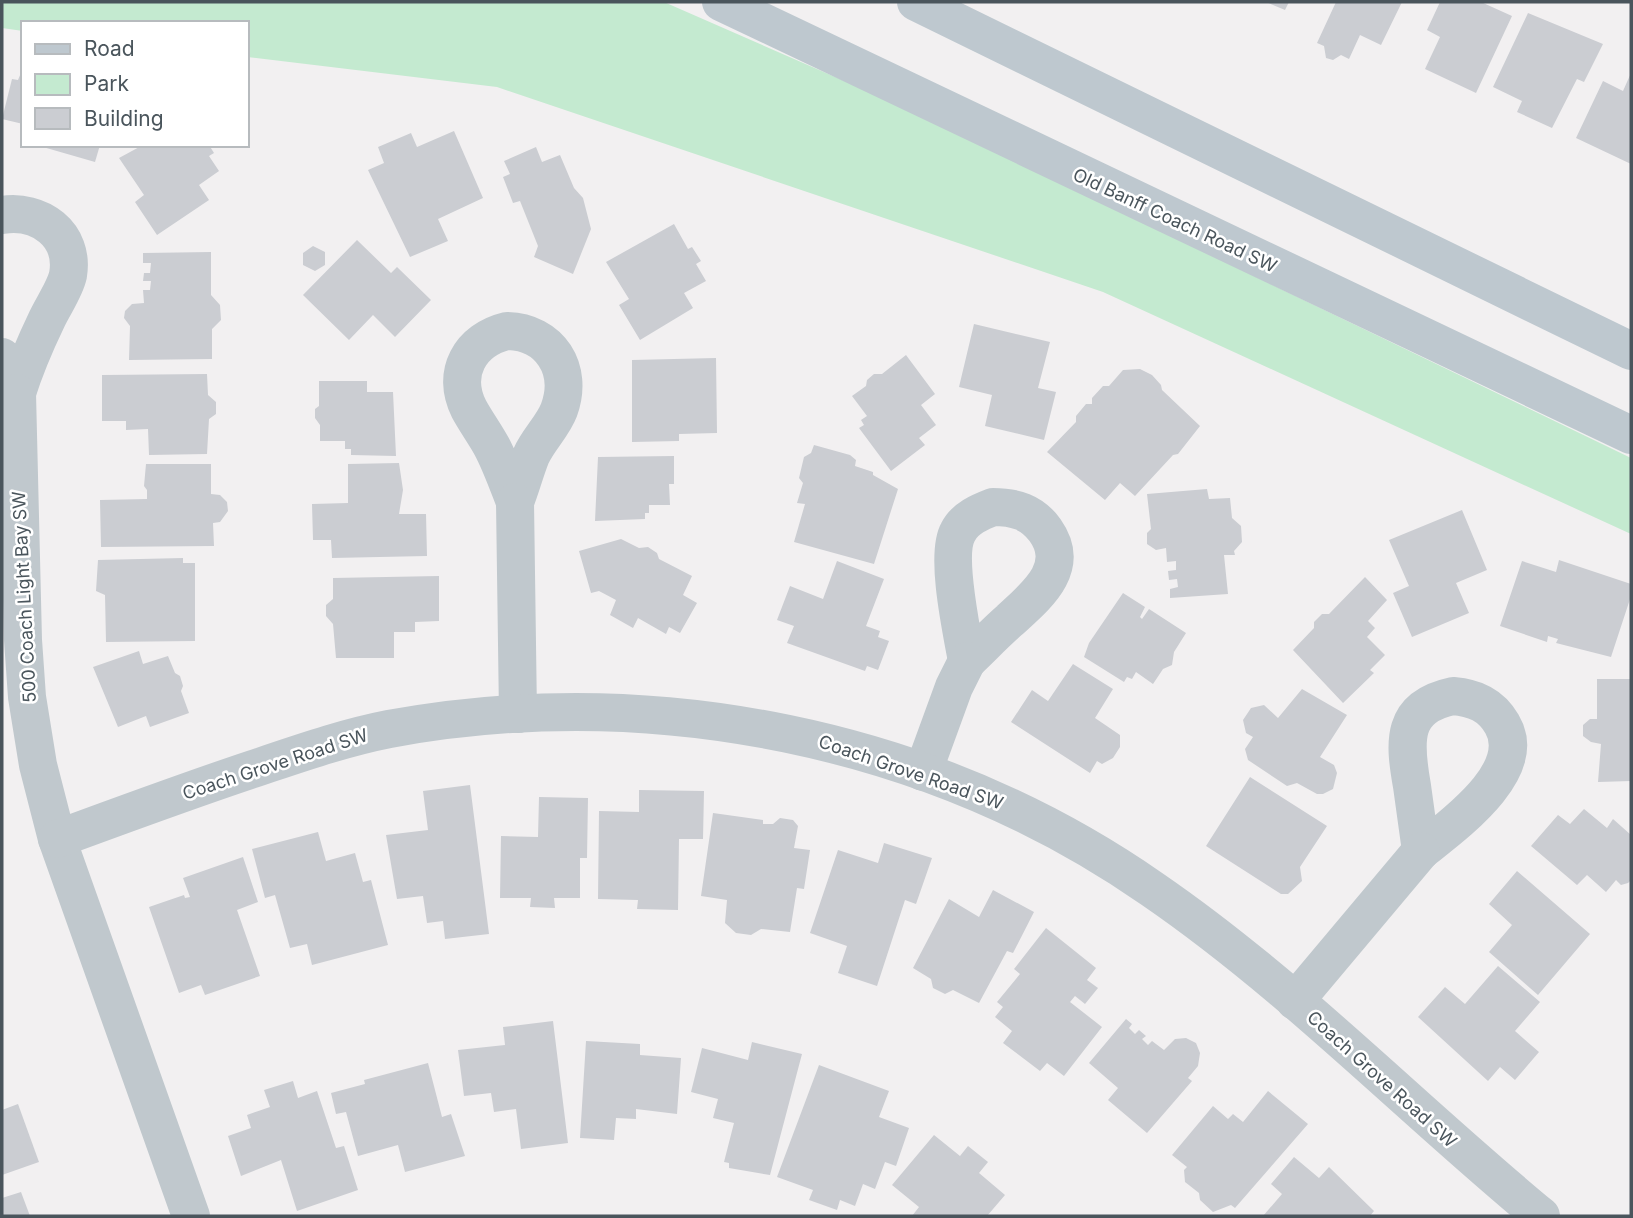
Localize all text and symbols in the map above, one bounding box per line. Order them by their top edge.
legend [21,21,248,147]
text: Road [84,36,135,61]
text: Park [84,71,129,96]
text: Building [84,106,164,131]
street label: Old Banff Coach Road SW [1070,163,1280,277]
street label: 500 Coach Light Bay SW [8,490,40,703]
street label: Coach Grove Road SW [180,724,371,804]
street label: Coach Grove Road SW [816,731,1006,814]
street label: Coach Grove Road SW [1303,1006,1461,1152]

